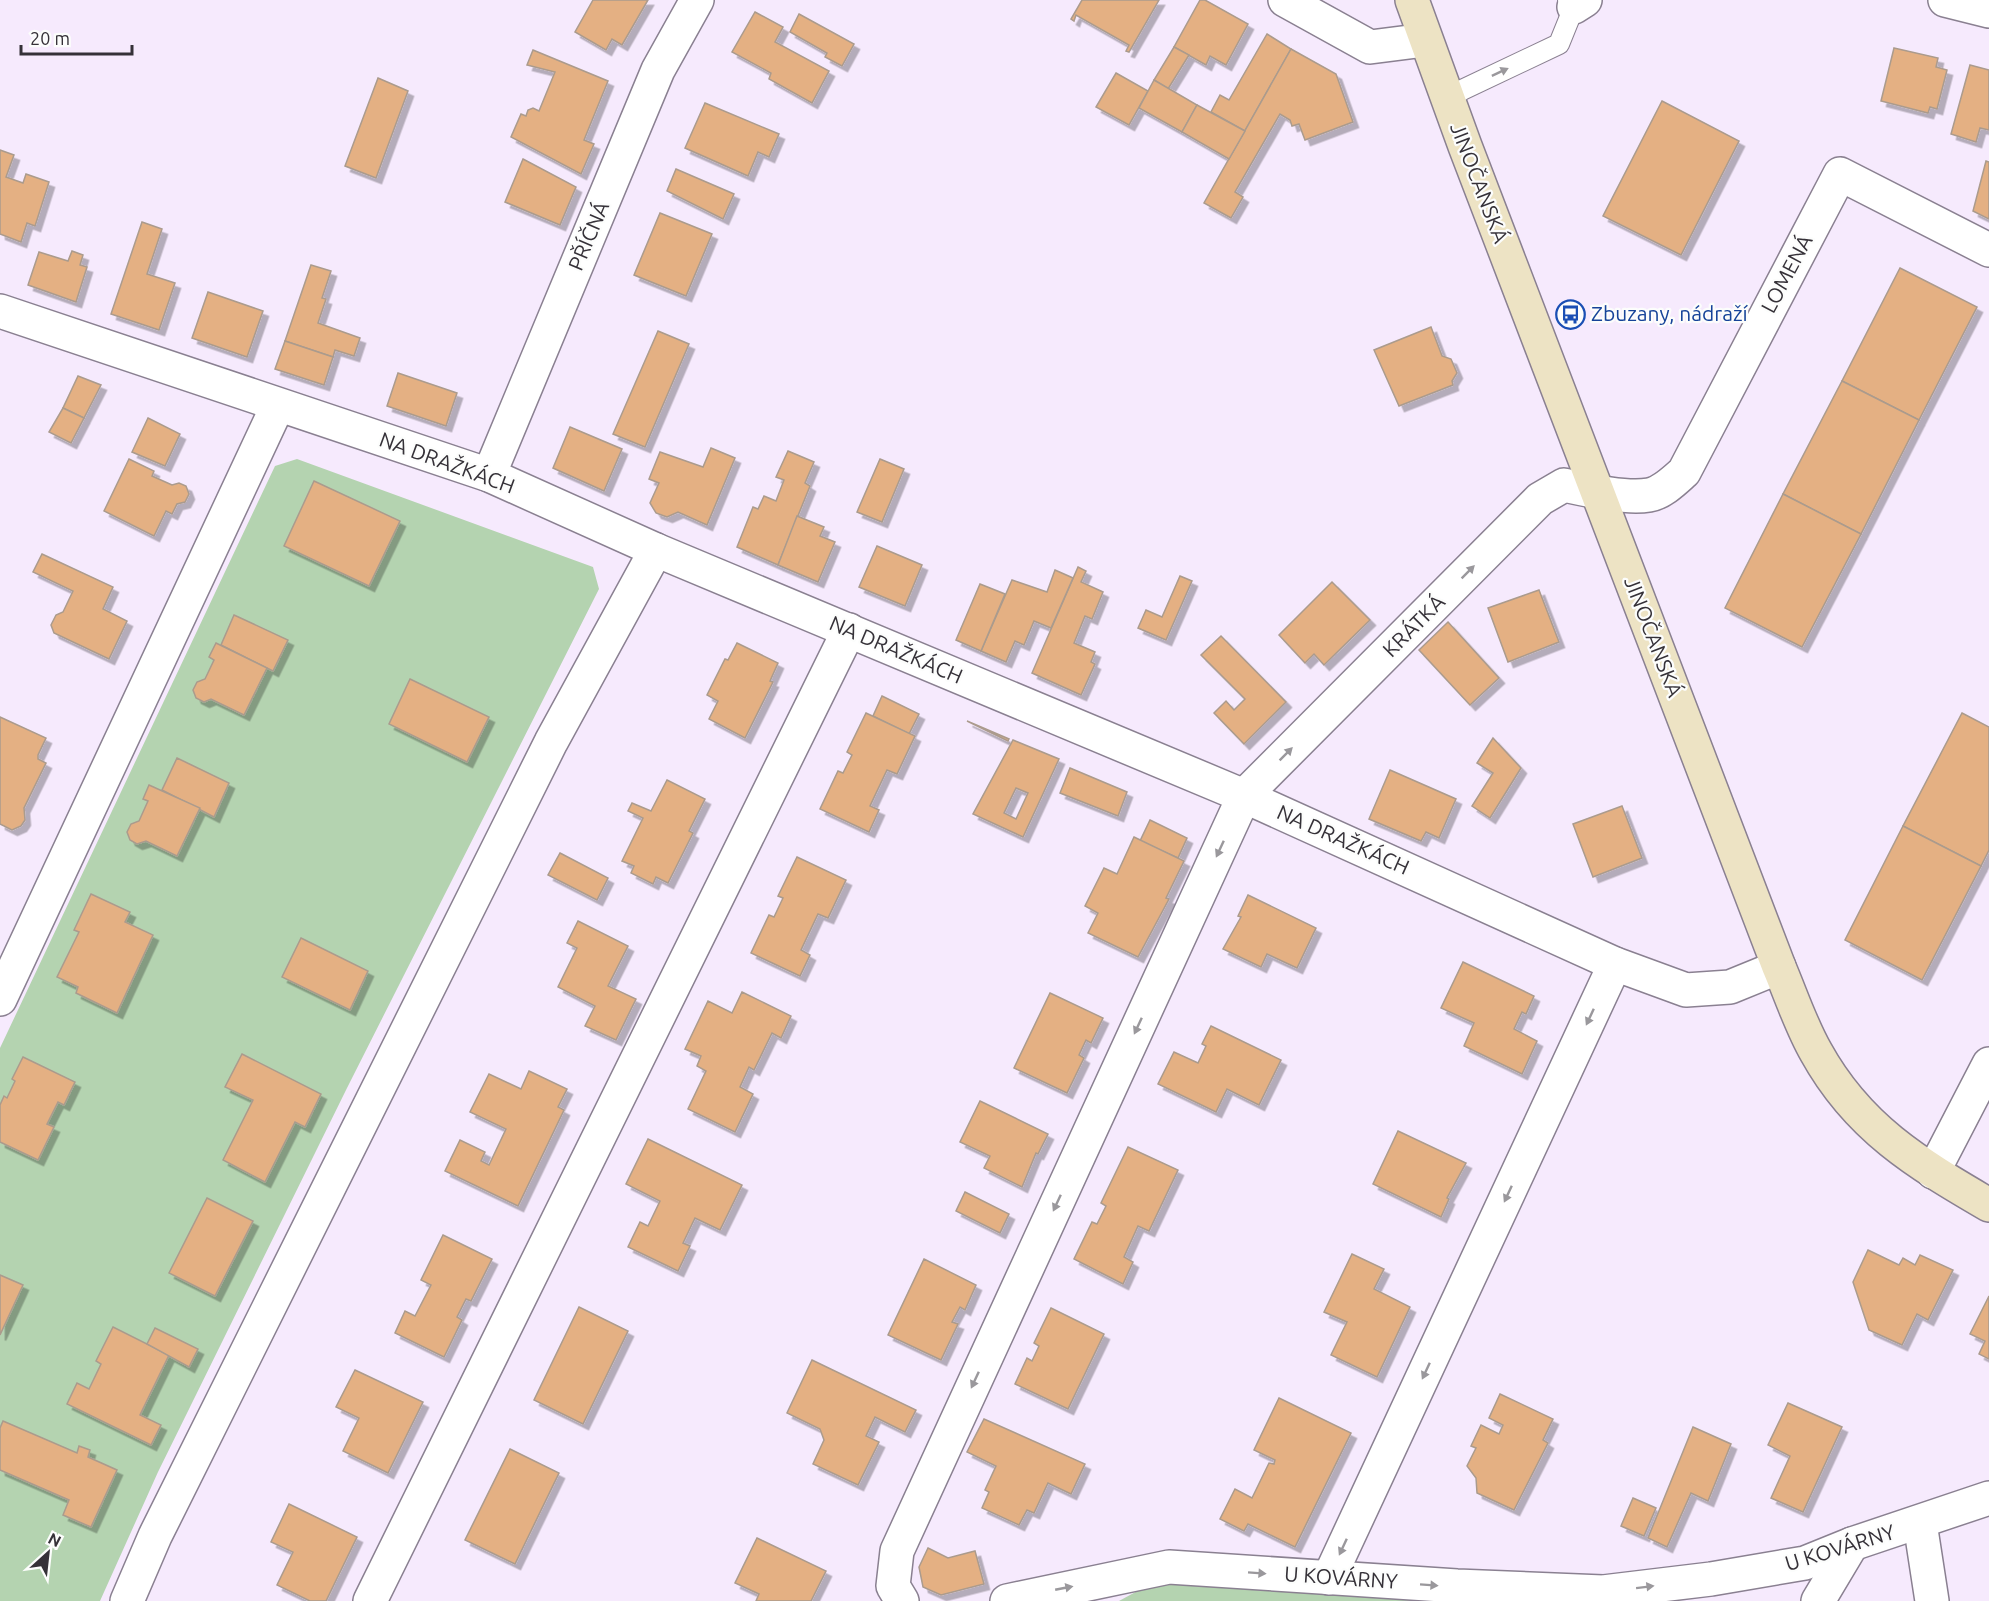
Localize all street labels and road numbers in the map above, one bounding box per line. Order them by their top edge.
street label: JINOČANSKÁ [1446,119,1514,247]
street label: PŘÍČNÁ [563,197,613,274]
street label: LOMENÁ [1756,230,1817,317]
street label: NA DRAŽKÁCH [376,426,518,498]
street label: JINOČANSKÁ [1620,573,1688,701]
street label: KRÁTKÁ [1377,589,1450,661]
street label: NA DRAŽKÁCH [826,610,967,688]
street label: NA DRAŽKÁCH [1274,799,1413,879]
street label: U KOVÁRNY [1782,1519,1898,1575]
street label: U KOVÁRNY [1284,1561,1399,1593]

